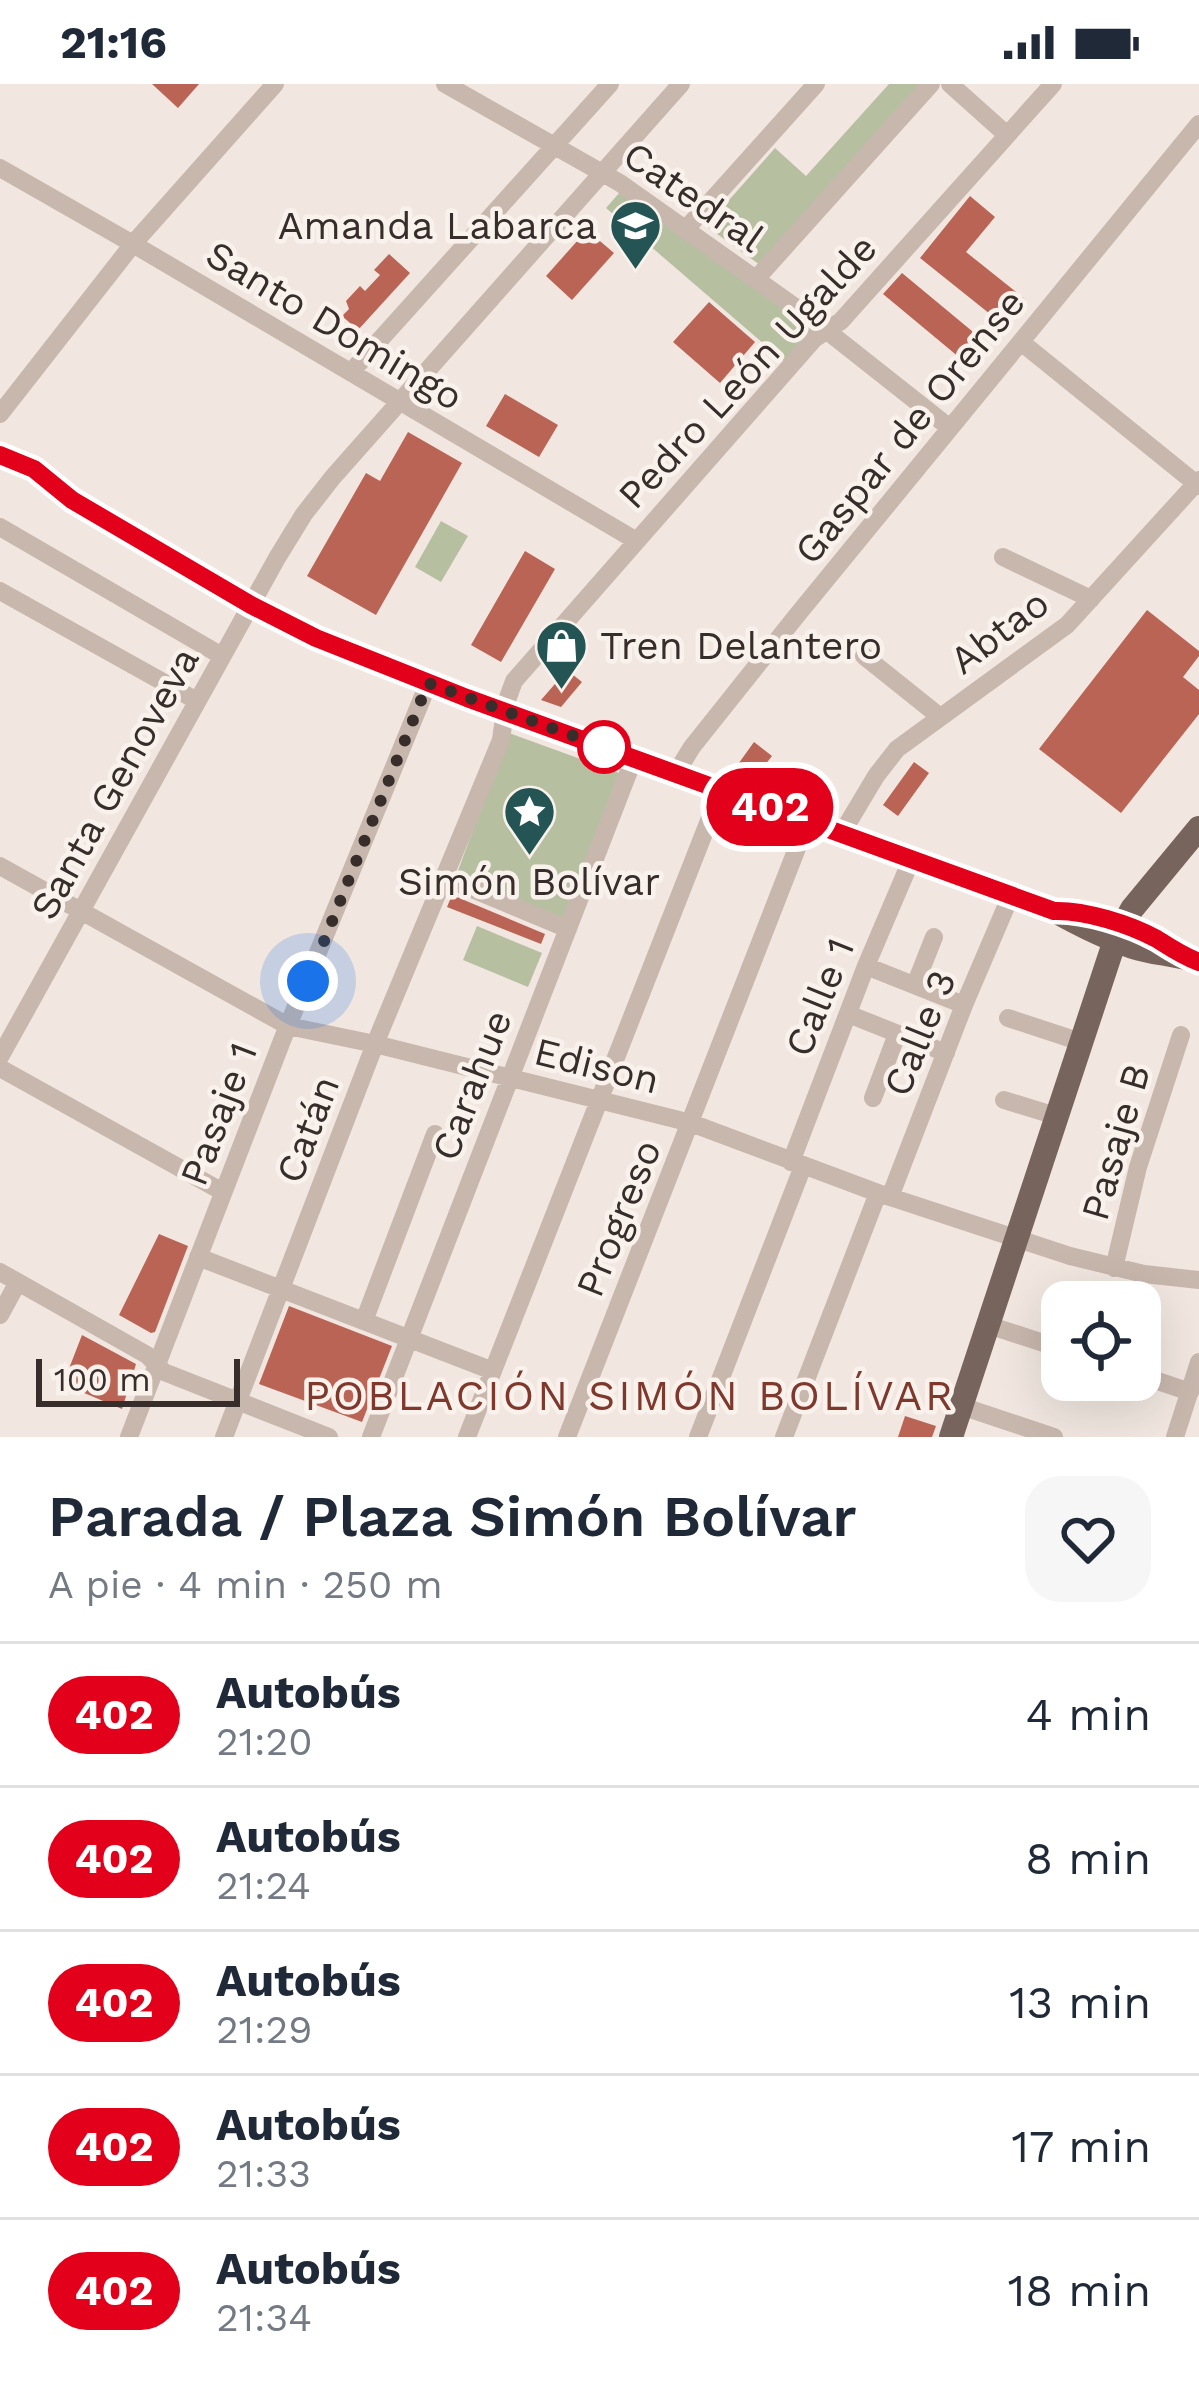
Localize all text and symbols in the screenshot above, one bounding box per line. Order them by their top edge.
text: 21:16 [60,16,167,69]
street label: Catedral [615,132,772,261]
school or university icon: Amanda Labarca [608,197,664,271]
place label: Amanda Labarca [278,203,597,248]
street label: Pedro León Ugalde [609,225,886,517]
street label: Santo Domingo [198,231,471,420]
street label: Gaspar de Orense [785,280,1034,573]
street label: Abtao [941,580,1057,683]
shop icon: Tren Delantero [533,617,589,691]
place label: Tren Delantero [600,623,882,668]
street label: Santa Genoveva [21,640,208,927]
unlabelled marker [579,722,629,772]
line badge: 402 [701,768,839,846]
text: 402 [730,782,810,831]
place icon: Simón Bolívar [501,783,557,857]
place label: Simón Bolívar [398,859,660,904]
street label: Calle 1 [776,932,863,1063]
your location [278,951,338,1011]
street label: Calle 3 [874,964,965,1102]
street label: Carahue [422,1004,521,1167]
street label: Edison [530,1028,664,1103]
street label: Pasaje 1 [171,1037,266,1192]
street label: Pasaje B [1072,1059,1159,1225]
street label: Catán [267,1069,348,1189]
street label: Progreso [567,1133,670,1303]
map controls [1041,1281,1161,1401]
button: locate [1041,1281,1161,1401]
scale bar [36,1353,240,1406]
text: 100 m [54,1360,151,1399]
district label: POBLACIÓN SIMÓN BOLÍVAR [304,1370,956,1420]
button: heart [1025,1476,1151,1602]
text: Parada / Plaza Simón Bolívar [48,1483,857,1550]
text: A pie · 4 min · 250 m [48,1562,443,1607]
text: Autobús [216,1666,401,1719]
text: 4 min [1025,1688,1151,1741]
text: 402 [74,1690,154,1739]
text: 21:20 [216,1719,313,1764]
text: Autobús [216,1810,401,1863]
text: 8 min [1025,1832,1151,1885]
text: 402 [74,1834,154,1883]
text: 21:24 [216,1863,311,1908]
text: Autobús [216,1954,401,2007]
text: 13 min [1009,1976,1151,2029]
text: 402 [74,1978,154,2027]
text: 21:29 [216,2007,312,2052]
text: Autobús [216,2098,401,2151]
text: 17 min [1011,2120,1151,2173]
text: 402 [74,2122,154,2171]
text: 21:33 [216,2151,311,2196]
text: Autobús [216,2242,401,2295]
text: 18 min [1008,2264,1151,2317]
text: 402 [74,2266,154,2315]
text: 21:34 [216,2295,312,2340]

